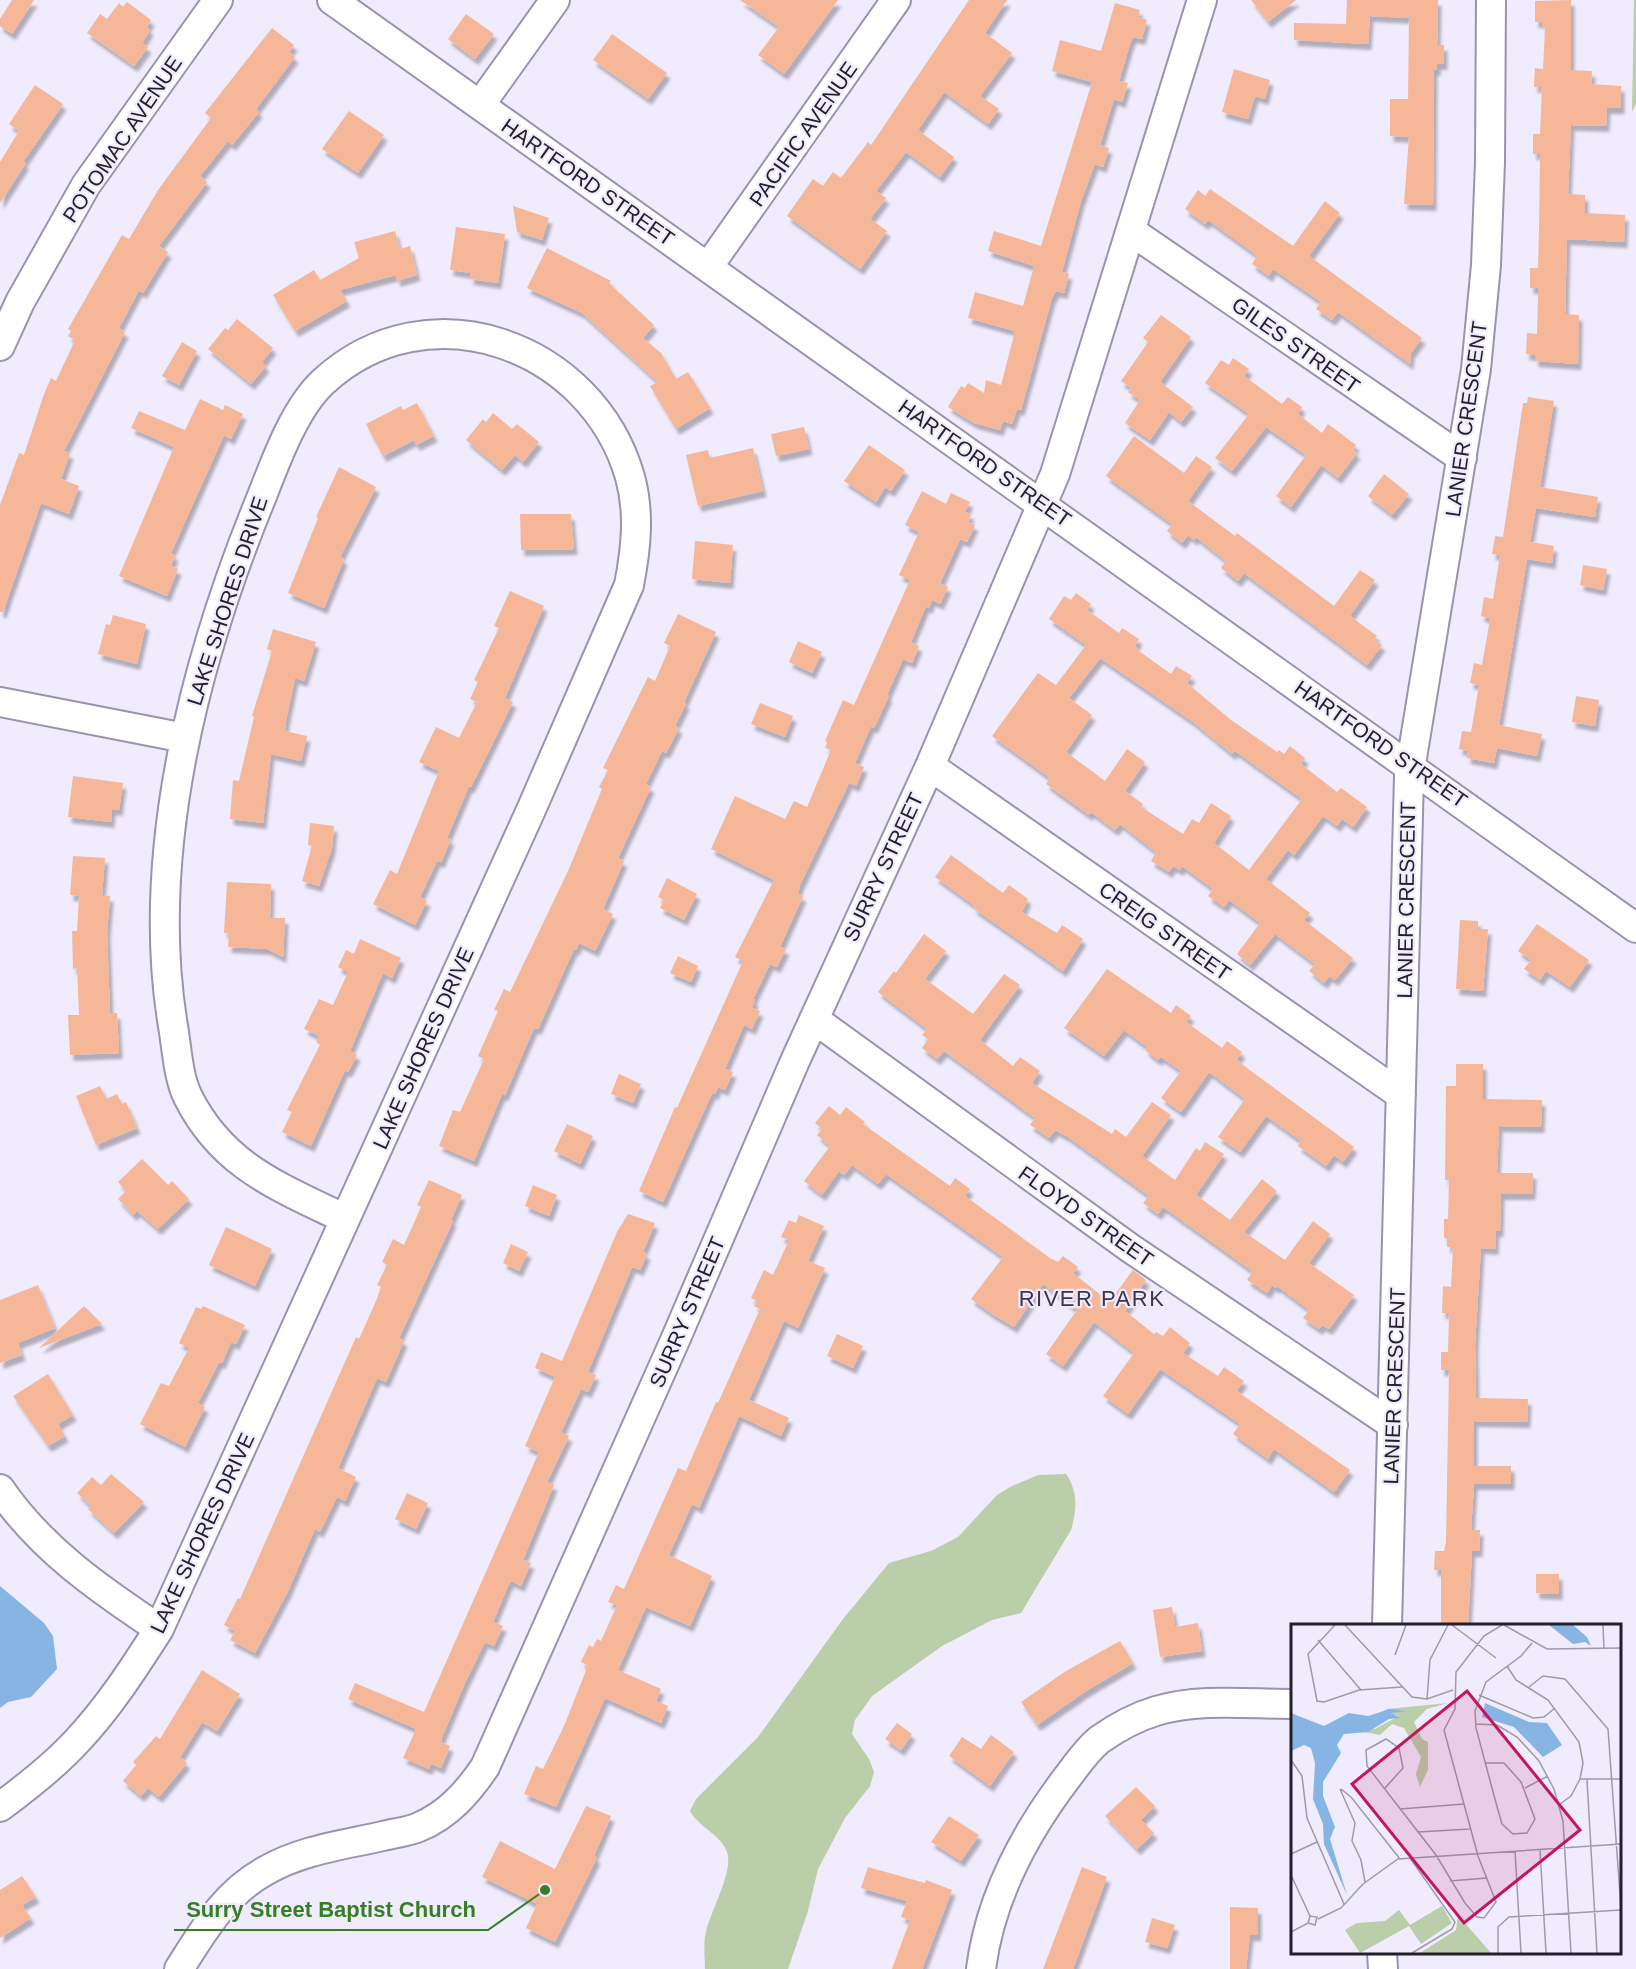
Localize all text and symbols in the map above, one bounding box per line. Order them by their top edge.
street label: POTOMAC AVENUE [58,52,186,226]
street label: PACIFIC AVENUE [745,57,861,211]
street label: HARTFORD STREET [497,114,679,250]
street label: GILES STREET [1228,292,1364,398]
street label: LANIER CRESCENT [1441,320,1491,518]
street label: HARTFORD STREET [894,395,1076,531]
street label: LAKE SHORES DRIVE [182,494,272,708]
street label: HARTFORD STREET [1290,676,1472,812]
street label: SURRY STREET [838,789,928,945]
street label: LANIER CRESCENT [1393,801,1419,999]
street label: CREIG STREET [1095,877,1235,985]
street label: LAKE SHORES DRIVE [368,944,478,1152]
street label: FLOYD STREET [1014,1161,1158,1271]
street label: SURRY STREET [645,1233,729,1391]
district label: RIVER PARK [1019,1286,1165,1311]
street label: LANIER CRESCENT [1379,1287,1409,1485]
street label: LAKE SHORES DRIVE [145,1429,259,1637]
inset map [1291,1624,1621,1954]
callout: Surry Street Baptist Church [174,1890,488,1930]
text: Surry Street Baptist Church [186,1897,476,1922]

